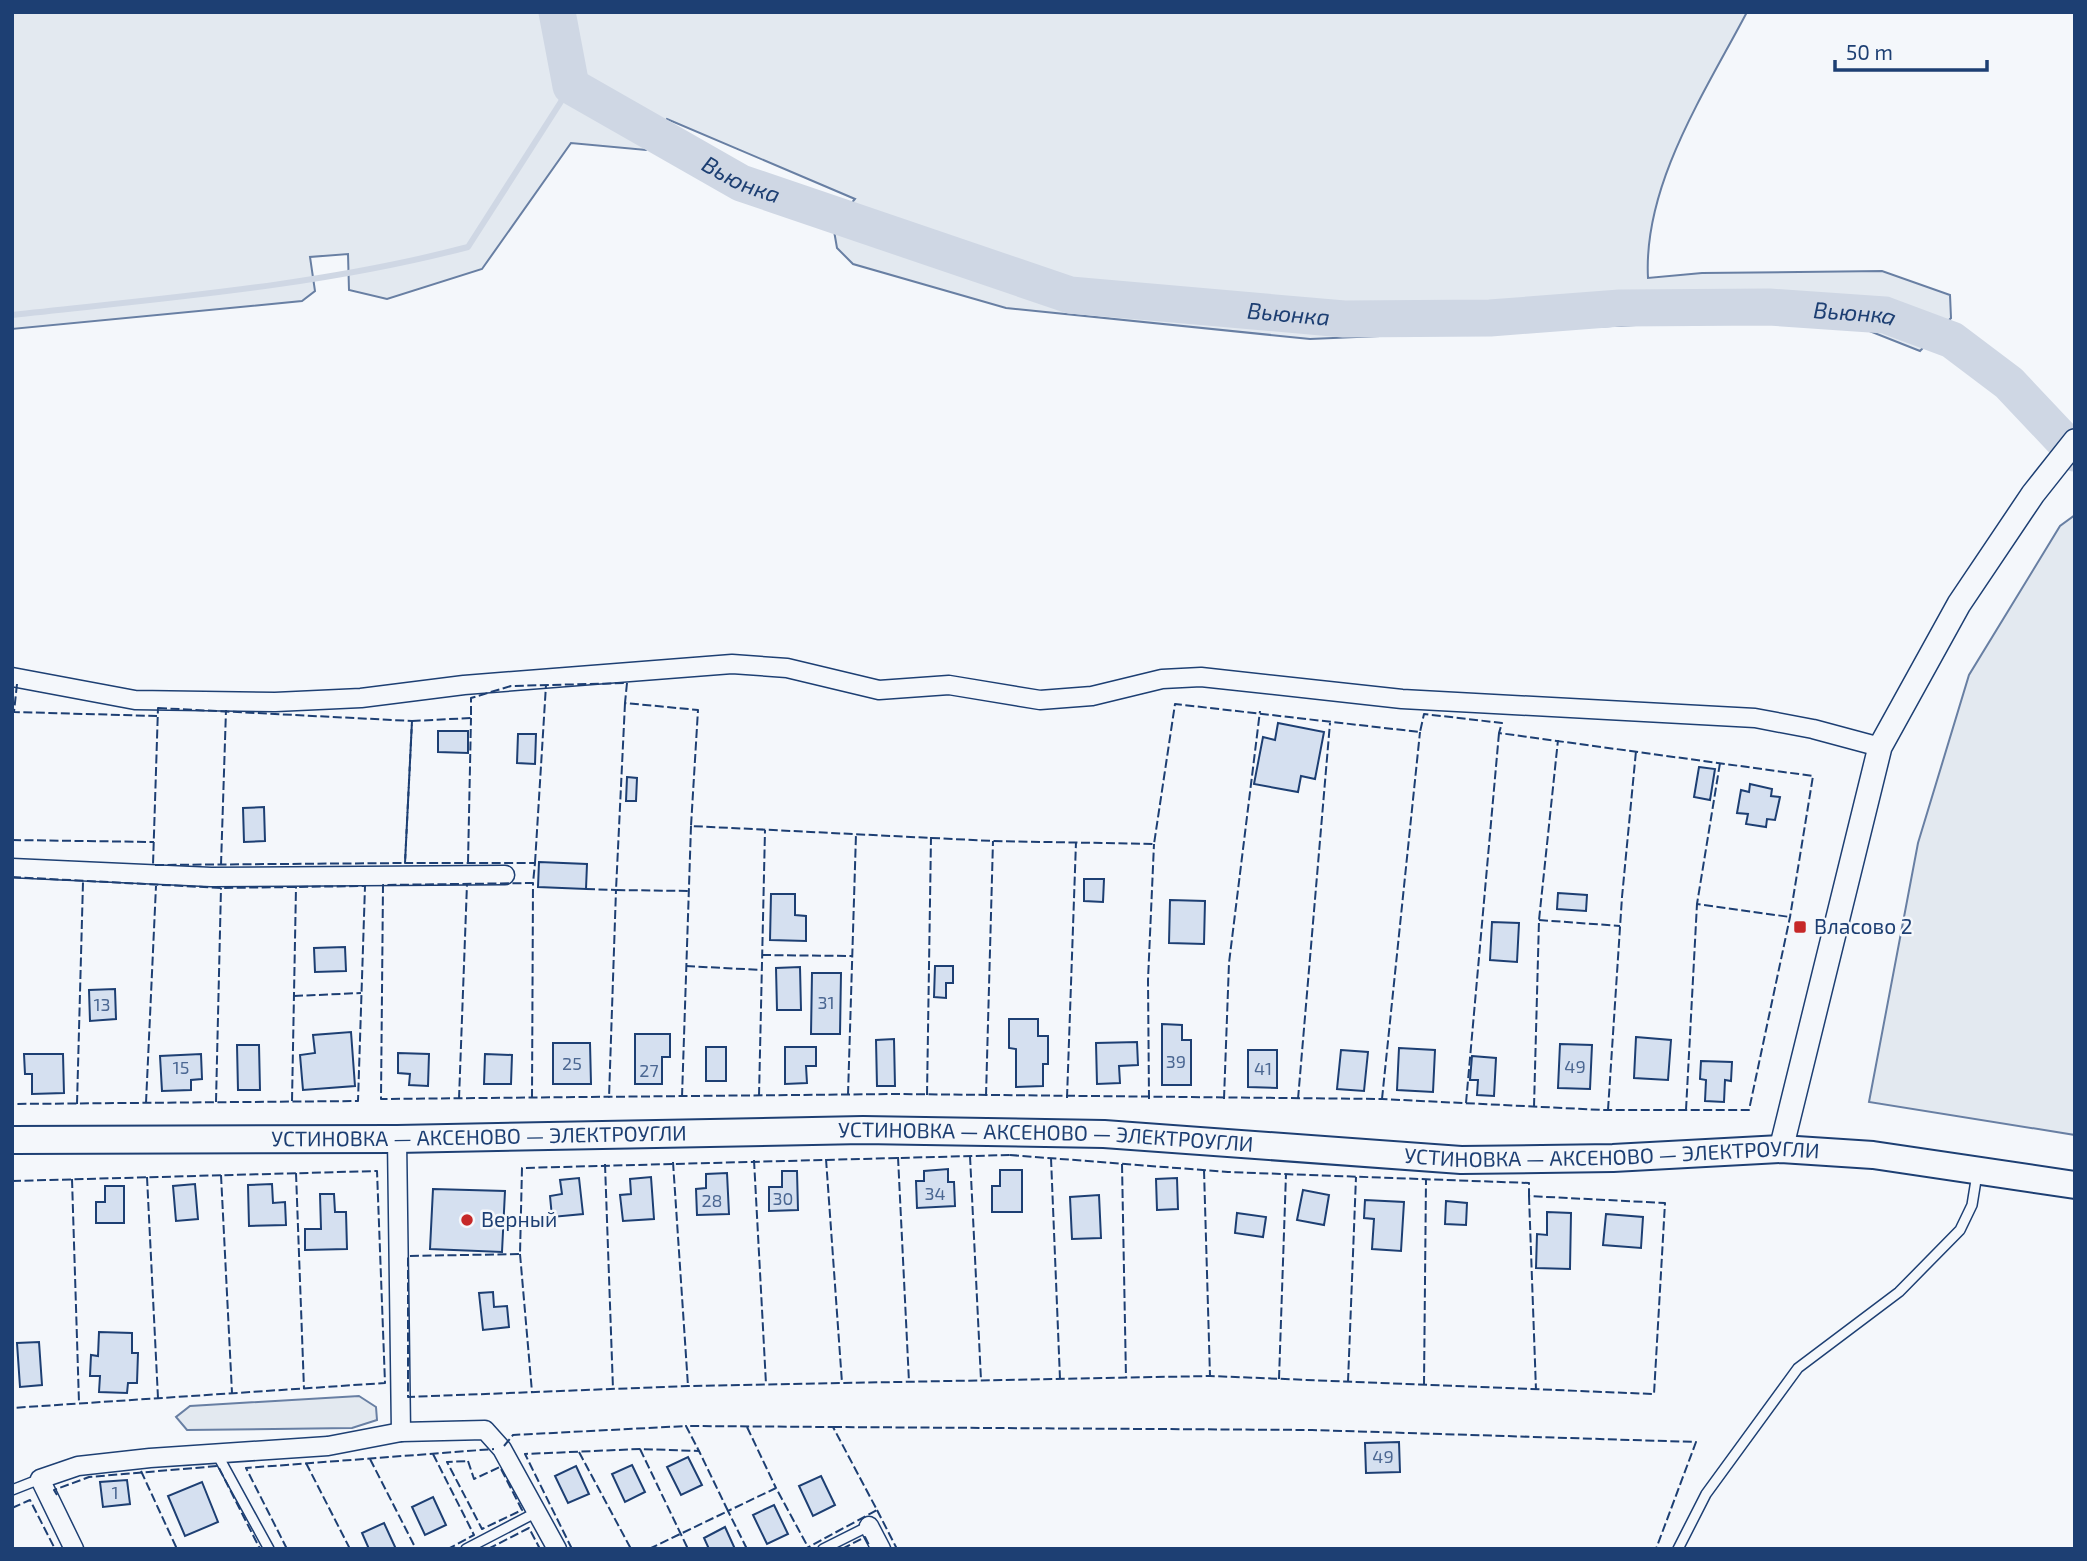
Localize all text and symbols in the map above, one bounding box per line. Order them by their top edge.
scale bar [1835,28,1987,72]
text: 50 m [1846,39,1893,64]
water label: Вьюнка [698,149,784,208]
water label: Вьюнка [1813,295,1901,331]
water label: Вьюнка [1246,296,1331,331]
place label: Власово 2 [1814,913,1913,938]
marker: Власово 2 [1792,919,1808,935]
house number: 31 [817,991,835,1013]
house number: 13 [93,993,111,1015]
house number: 39 [1166,1050,1186,1072]
house number: 25 [562,1052,582,1074]
house number: 49 [1564,1055,1586,1077]
house number: 15 [173,1056,189,1078]
house number: 41 [1254,1057,1272,1079]
house number: 27 [639,1059,659,1081]
street label: УСТИНОВКА — АКСЕНОВО — ЭЛЕКТРОУГЛИ [838,1116,1254,1156]
street label: УСТИНОВКА — АКСЕНОВО — ЭЛЕКТРОУГЛИ [271,1119,687,1150]
street label: УСТИНОВКА — АКСЕНОВО — ЭЛЕКТРОУГЛИ [1403,1135,1820,1171]
house number: 34 [924,1182,946,1204]
house number: 30 [773,1187,793,1209]
house number: 28 [701,1189,723,1211]
place label: Верный [481,1206,557,1231]
marker: Верный [459,1212,475,1228]
house number: 49 [1372,1445,1394,1467]
house number: 1 [111,1481,119,1503]

